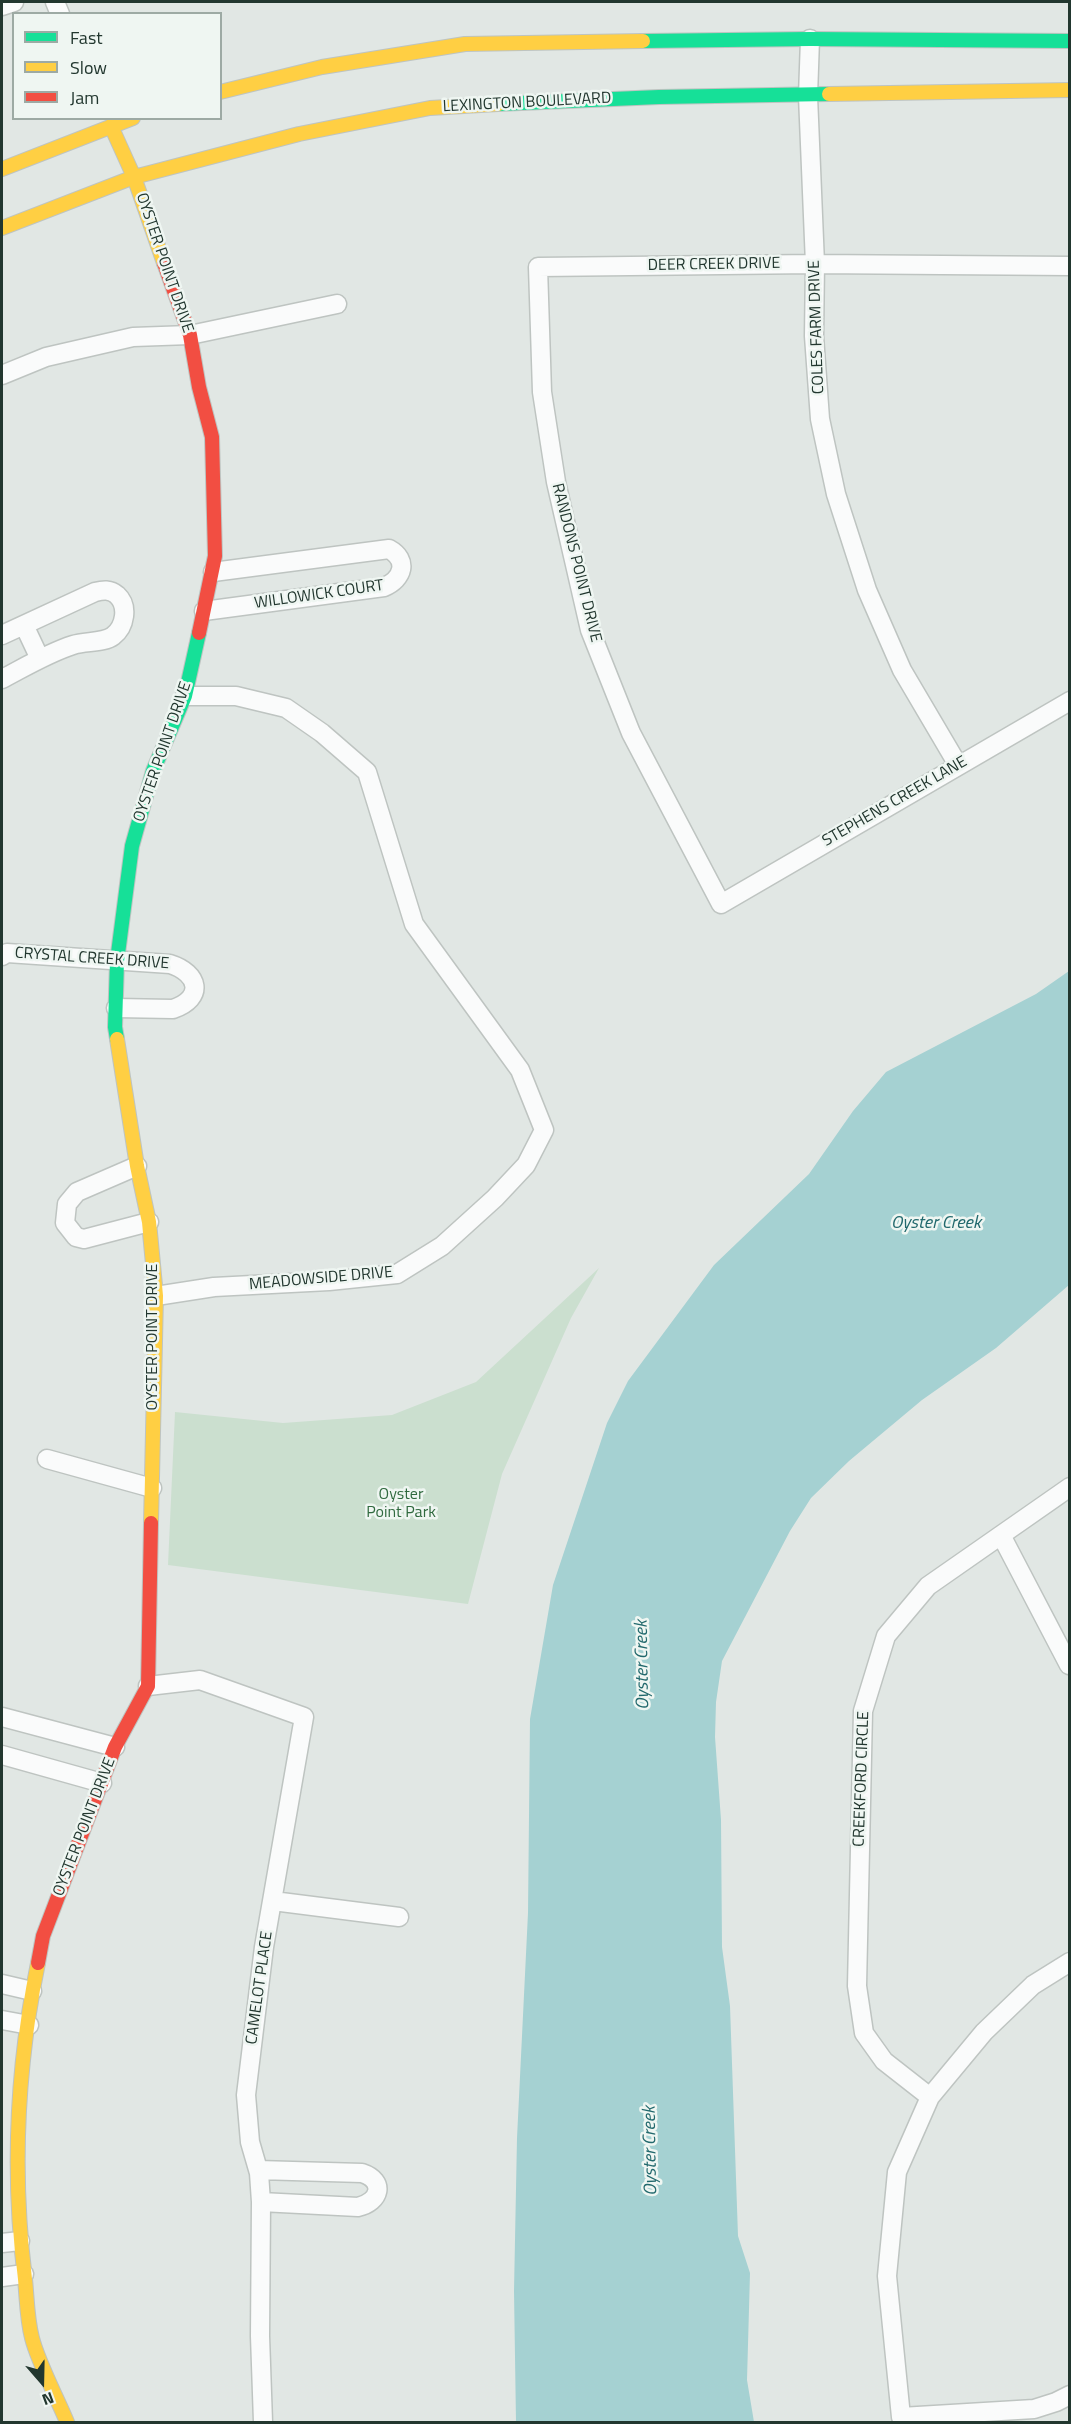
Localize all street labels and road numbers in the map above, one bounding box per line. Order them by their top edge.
street label: LEXINGTON BOULEVARD [442,89,612,117]
street label: OYSTER POINT DRIVE [131,190,197,336]
street label: DEER CREEK DRIVE [648,254,780,276]
street label: COLES FARM DRIVE [805,260,829,394]
street label: RANDONS POINT DRIVE [547,482,605,644]
street label: WILLOWICK COURT [253,576,385,614]
street label: OYSTER POINT DRIVE [130,679,196,825]
street label: STEPHENS CREEK LANE [819,753,971,851]
street label: CRYSTAL CREEK DRIVE [14,944,170,974]
street label: MEADOWSIDE DRIVE [248,1263,394,1295]
street label: OYSTER POINT DRIVE [143,1264,163,1410]
street label: CREEKFORD CIRCLE [850,1711,874,1847]
street label: OYSTER POINT DRIVE [50,1755,120,1899]
street label: CAMELOT PLACE [243,1930,277,2046]

